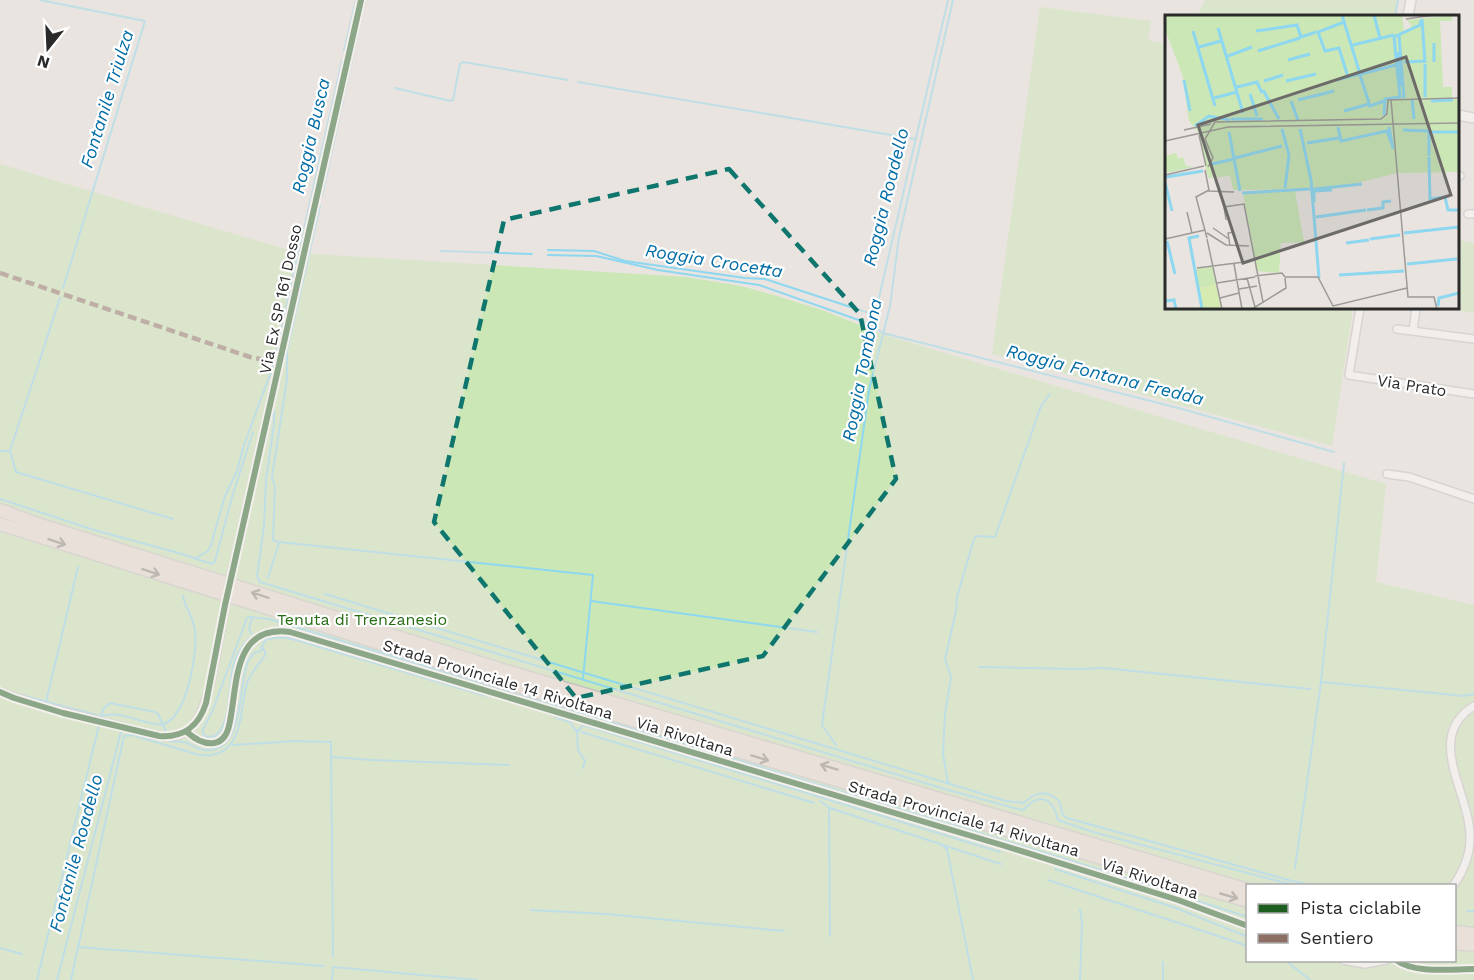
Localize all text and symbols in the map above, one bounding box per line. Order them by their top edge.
inset map [1165,15,1459,309]
north arrow [18,18,78,78]
water label: Fontanile Triulza [76,27,137,170]
text: N [35,51,52,73]
water label: Roggia Busca [287,76,334,196]
water label: Roggia Roadello [858,126,913,268]
street label: Via Ex SP 161 Dosso [255,222,306,376]
water label: Roggia Crocetta [644,239,784,282]
water label: Roggia Tombona [837,297,886,443]
water label: Roggia Fontana Fredda [1004,340,1206,409]
street label: Via Prato [1376,371,1448,400]
one-way arrow [47,537,66,548]
one-way arrow [141,567,160,578]
one-way arrow [251,589,270,600]
park label: Tenuta di Trenzanesio [277,610,447,629]
street label: Strada Provinciale 14 Rivoltana [380,635,615,724]
street label: Via Rivoltana [634,713,736,760]
one-way arrow [750,753,769,764]
one-way arrow [820,761,839,772]
water label: Fontanile Roadello [44,772,107,934]
street label: Strada Provinciale 14 Rivoltana [846,776,1082,861]
street label: Via Rivoltana [1099,854,1201,903]
legend [1246,884,1456,962]
one-way arrow [1219,891,1238,902]
text: Pista ciclabile [1300,897,1421,918]
text: Sentiero [1300,927,1374,948]

